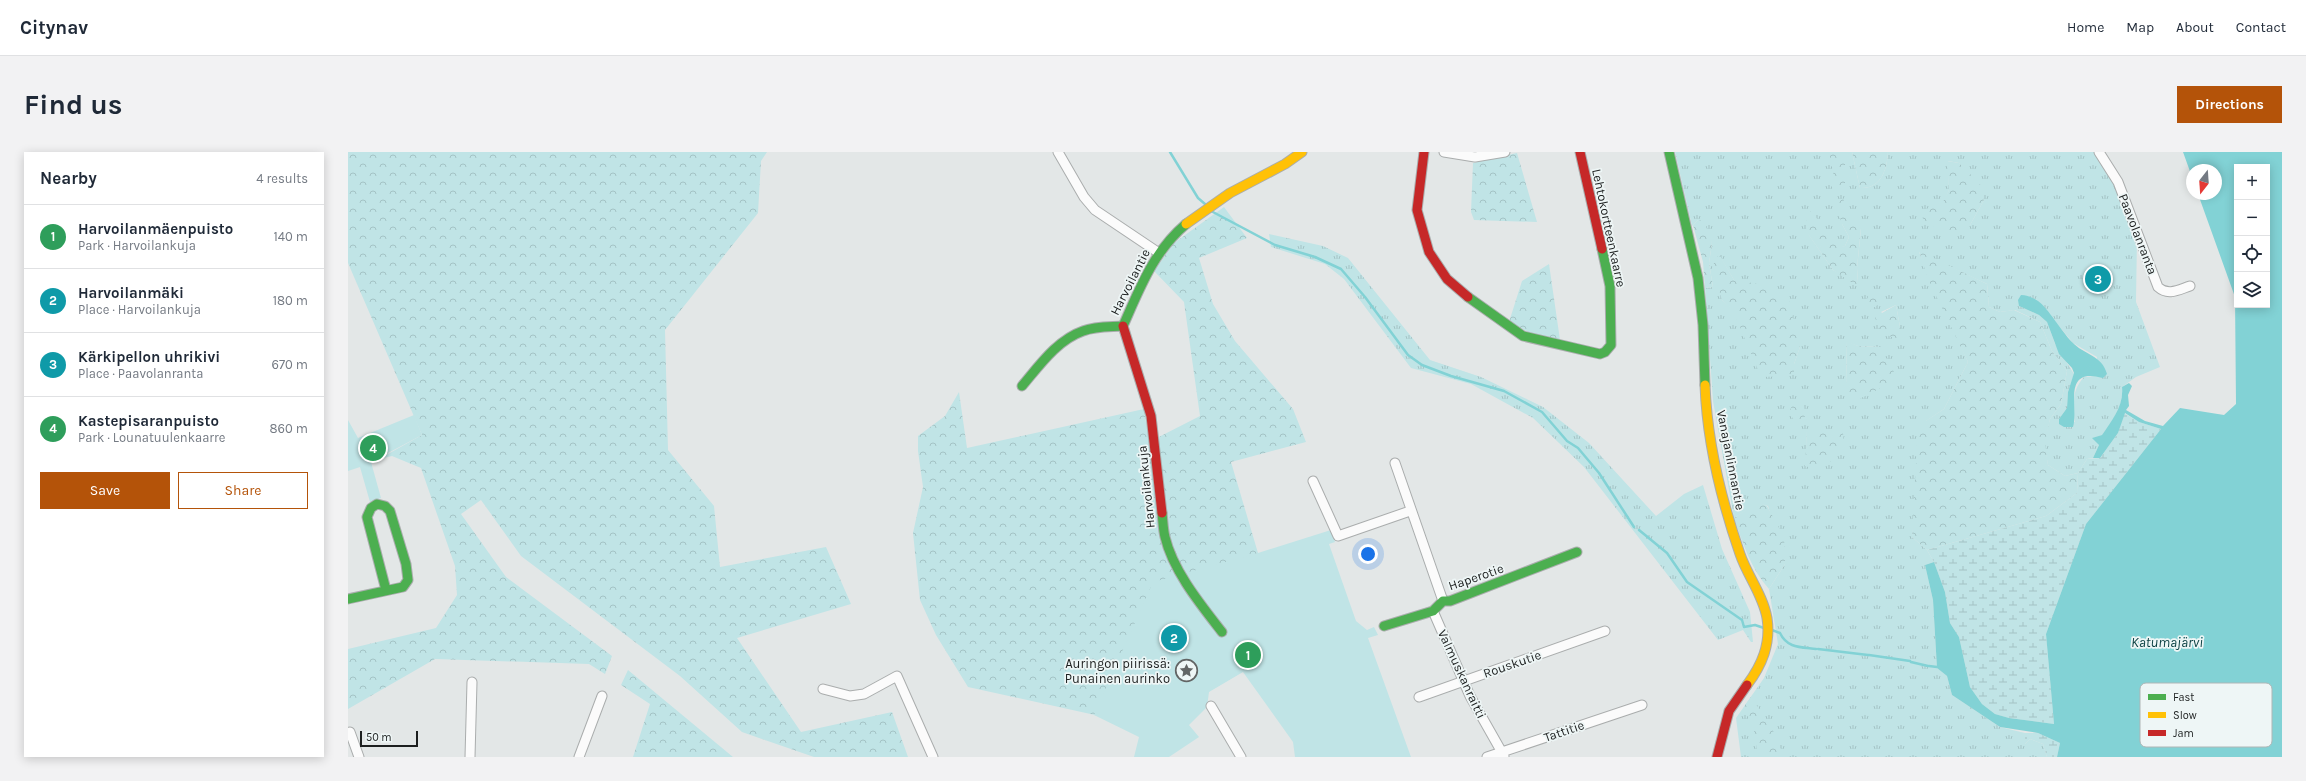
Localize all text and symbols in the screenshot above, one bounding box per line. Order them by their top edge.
text: Citynav [20,17,88,39]
text: Home [2067,19,2104,36]
text: Map [2126,19,2154,36]
text: About [2176,19,2214,36]
text: Contact [2236,19,2286,36]
button: Directions [2177,86,2282,123]
text: Find us [24,88,123,121]
north arrow [2186,164,2222,200]
map controls [2234,164,2270,308]
button: + [2234,164,2270,200]
text: Nearby [40,168,97,188]
street label: Lehtokortteenkaarre [1589,168,1629,289]
text: 4 results [256,171,308,186]
street label: Paavolanranta [2116,191,2160,277]
button: − [2234,200,2270,236]
text: Harvoilanmäenpuisto [78,220,233,238]
text: 1 [51,229,55,244]
text: 140 m [273,229,308,244]
button: locate [2234,236,2270,272]
text: Park · Harvoilankuja [78,238,196,253]
street label: Harvoilantie [1107,246,1153,318]
pin: 3 [2085,264,2111,294]
button: layers [2234,272,2270,308]
text: Harvoilanmäki [78,284,184,302]
text: 2 [49,293,57,308]
text: 180 m [273,293,308,308]
text: Place · Harvoilankuja [78,302,201,317]
text: Kärkipellon uhrikivi [78,348,220,366]
text: 3 [49,357,57,372]
text: 670 m [271,357,308,372]
text: Place · Paavolanranta [78,366,203,381]
street label: Vanajanlinnantie [1714,409,1748,512]
text: Kastepisaranpuisto [78,412,219,430]
text: 4 [49,421,57,436]
text: 860 m [270,421,308,436]
text: Park · Lounatuulenkaarre [78,430,225,445]
pin: 4 [360,433,386,463]
street label: Harvoilankuja [1134,445,1158,529]
button: Save [40,472,170,509]
button: Share [178,472,308,509]
your location [1358,544,1378,564]
street label: Haperotie [1446,560,1506,593]
pin: 2 [1161,623,1187,653]
street label: Valmuskanraitti [1435,627,1489,721]
water label: Katumajärvi [2131,634,2203,651]
pin: 1 [1235,640,1261,670]
street label: Rouskutie [1481,647,1543,681]
place label: Auringon piirissä: Punainen aurinko [1065,656,1170,686]
place icon: Auringon piirissä: Punainen aurinko [1173,657,1199,683]
legend [2140,683,2272,747]
text: Fast [2173,691,2194,704]
text: Slow [2173,709,2197,722]
street label: Tattitie [1542,717,1586,745]
text: Jam [2173,727,2194,740]
scale bar [360,729,418,748]
text: 50 m [366,731,392,744]

